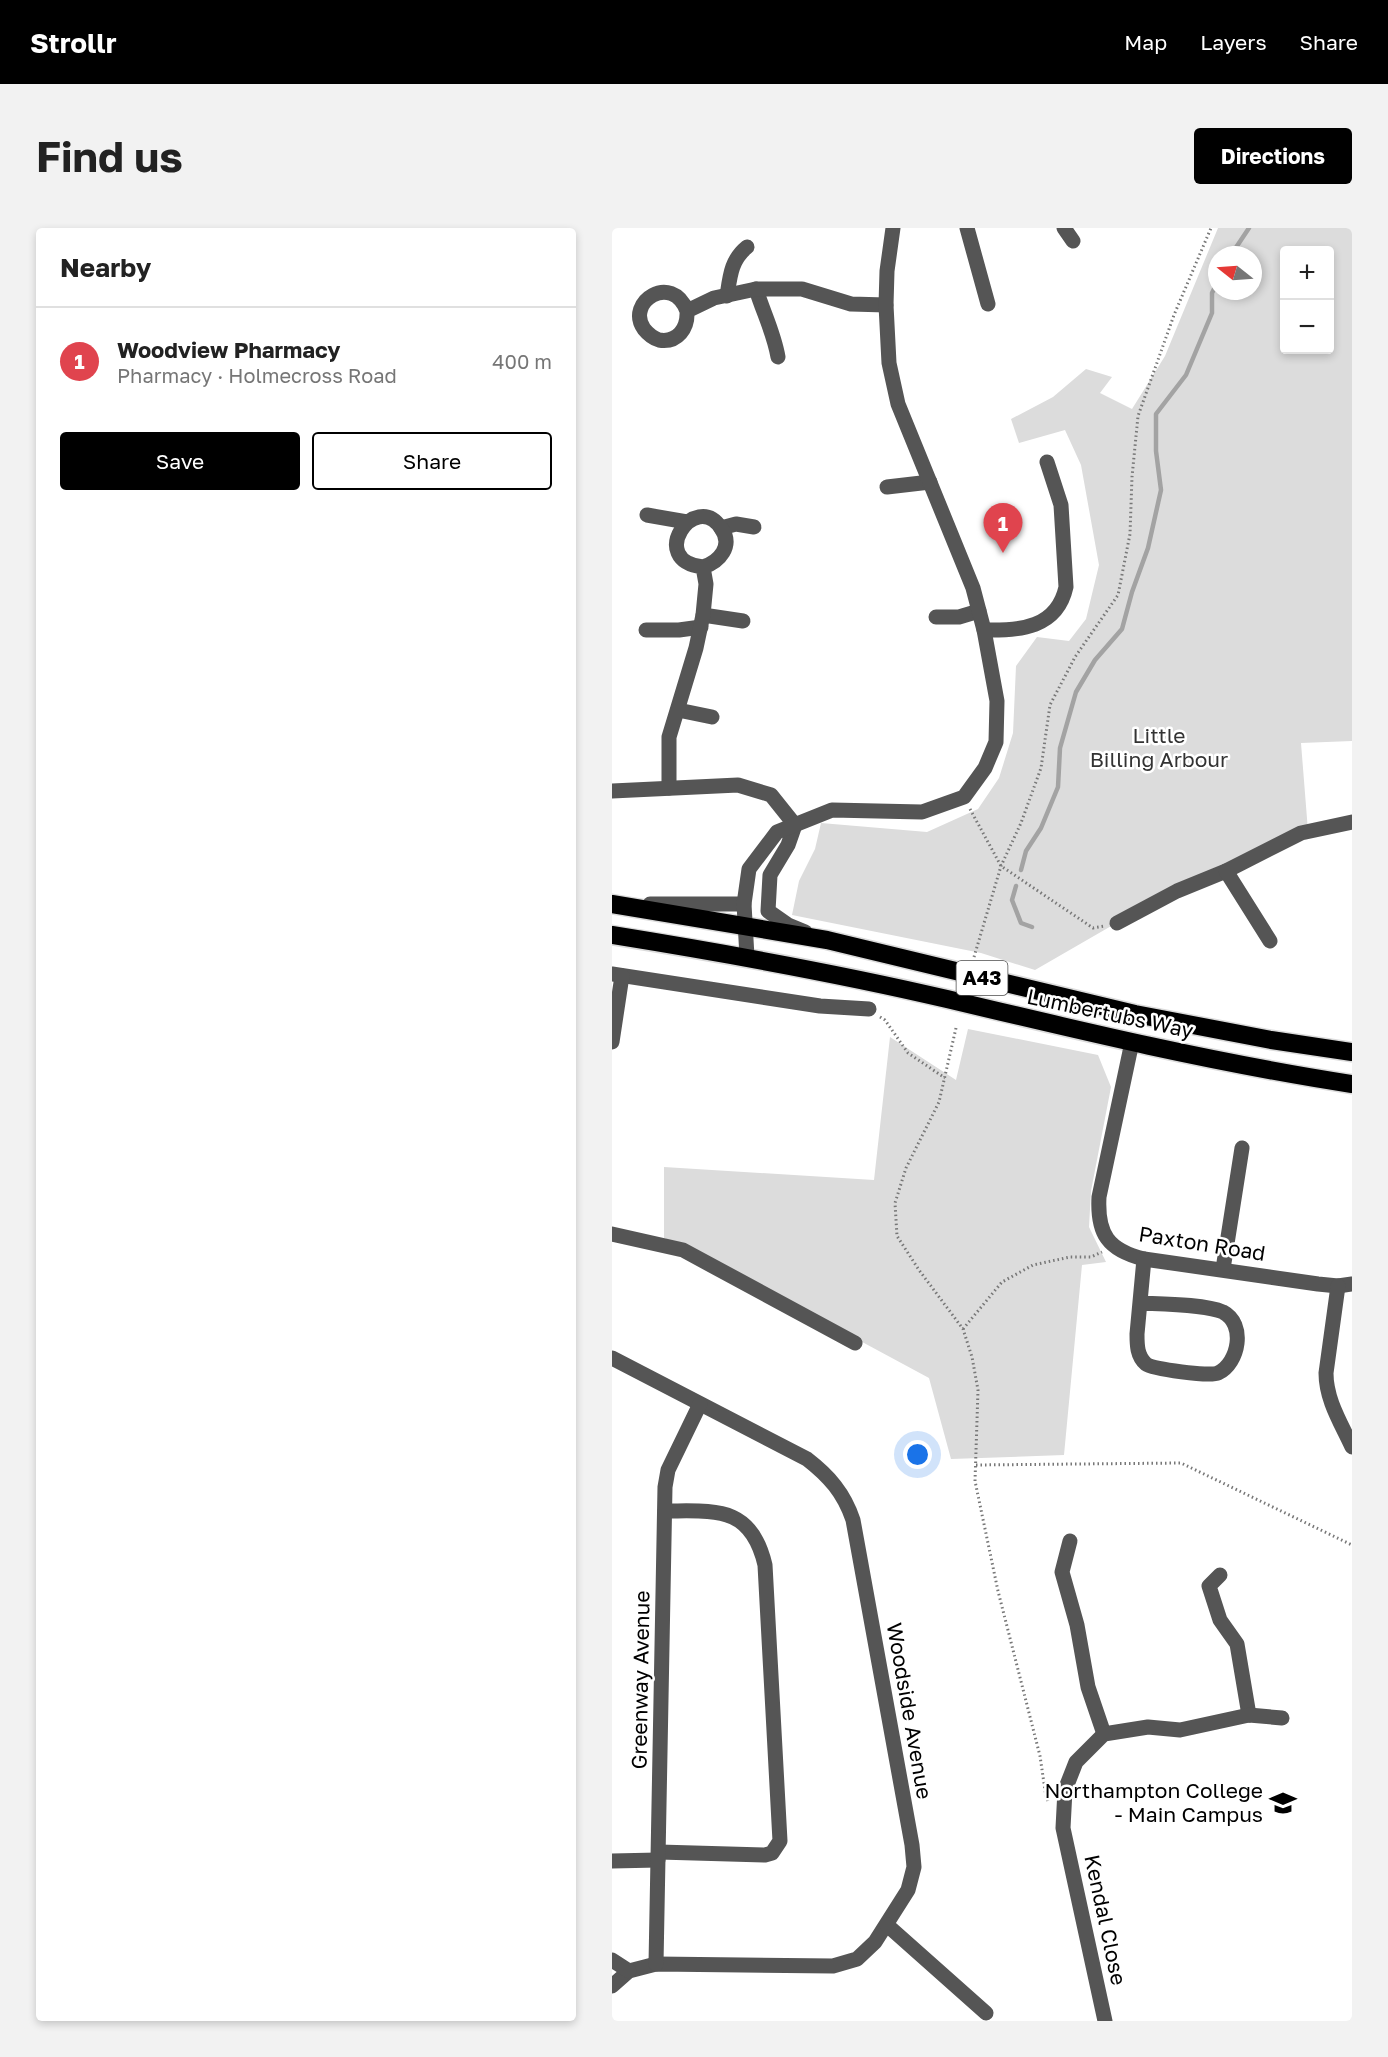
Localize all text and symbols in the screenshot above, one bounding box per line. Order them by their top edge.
text: Strollr [30,26,117,59]
text: Map [1124,29,1167,55]
text: Layers [1200,29,1267,55]
text: Share [1300,29,1358,55]
button: Directions [1194,128,1352,184]
text: Find us [36,131,183,181]
north arrow [1208,246,1262,300]
map controls [1280,246,1334,354]
button: + [1280,246,1334,300]
text: Nearby [60,252,151,283]
button: − [1280,300,1334,354]
text: Woodview Pharmacy [117,336,341,363]
text: 1 [74,349,85,373]
text: 400 m [492,349,552,373]
text: Pharmacy · Holmecross Road [117,363,397,387]
button: Save [60,432,300,490]
button: Share [312,432,552,490]
pin: 1 [984,504,1022,553]
park label: Little Billing Arbour [1090,722,1228,772]
road number: A43 [956,961,1007,995]
street label: Lumbertubs Way [1025,983,1196,1043]
street label: Paxton Road [1137,1220,1267,1266]
your location [903,1440,932,1469]
street label: Greenway Avenue [625,1590,655,1770]
street label: Woodside Avenue [882,1621,938,1801]
place label: Northampton College - Main Campus [1045,1777,1263,1827]
school or university icon: Northampton College - Main Campus [1268,1788,1298,1818]
street label: Kendal Close [1079,1852,1132,1987]

